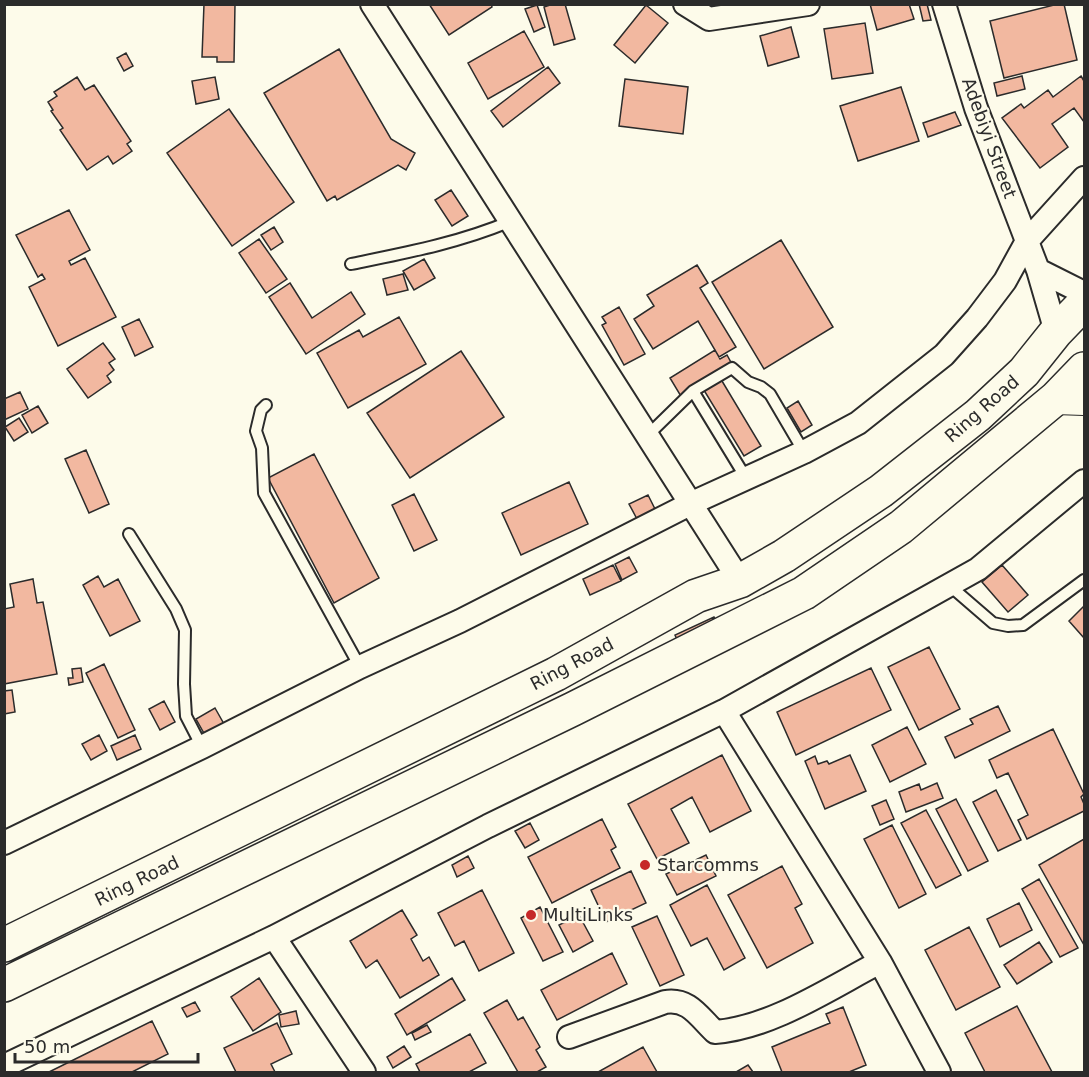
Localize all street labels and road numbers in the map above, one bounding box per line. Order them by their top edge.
street label: Adebiyi Street [958,75,1021,201]
street label: Ring Road [940,371,1023,446]
street label: Ring Road [527,633,617,694]
street label: Ring Road [91,851,182,910]

